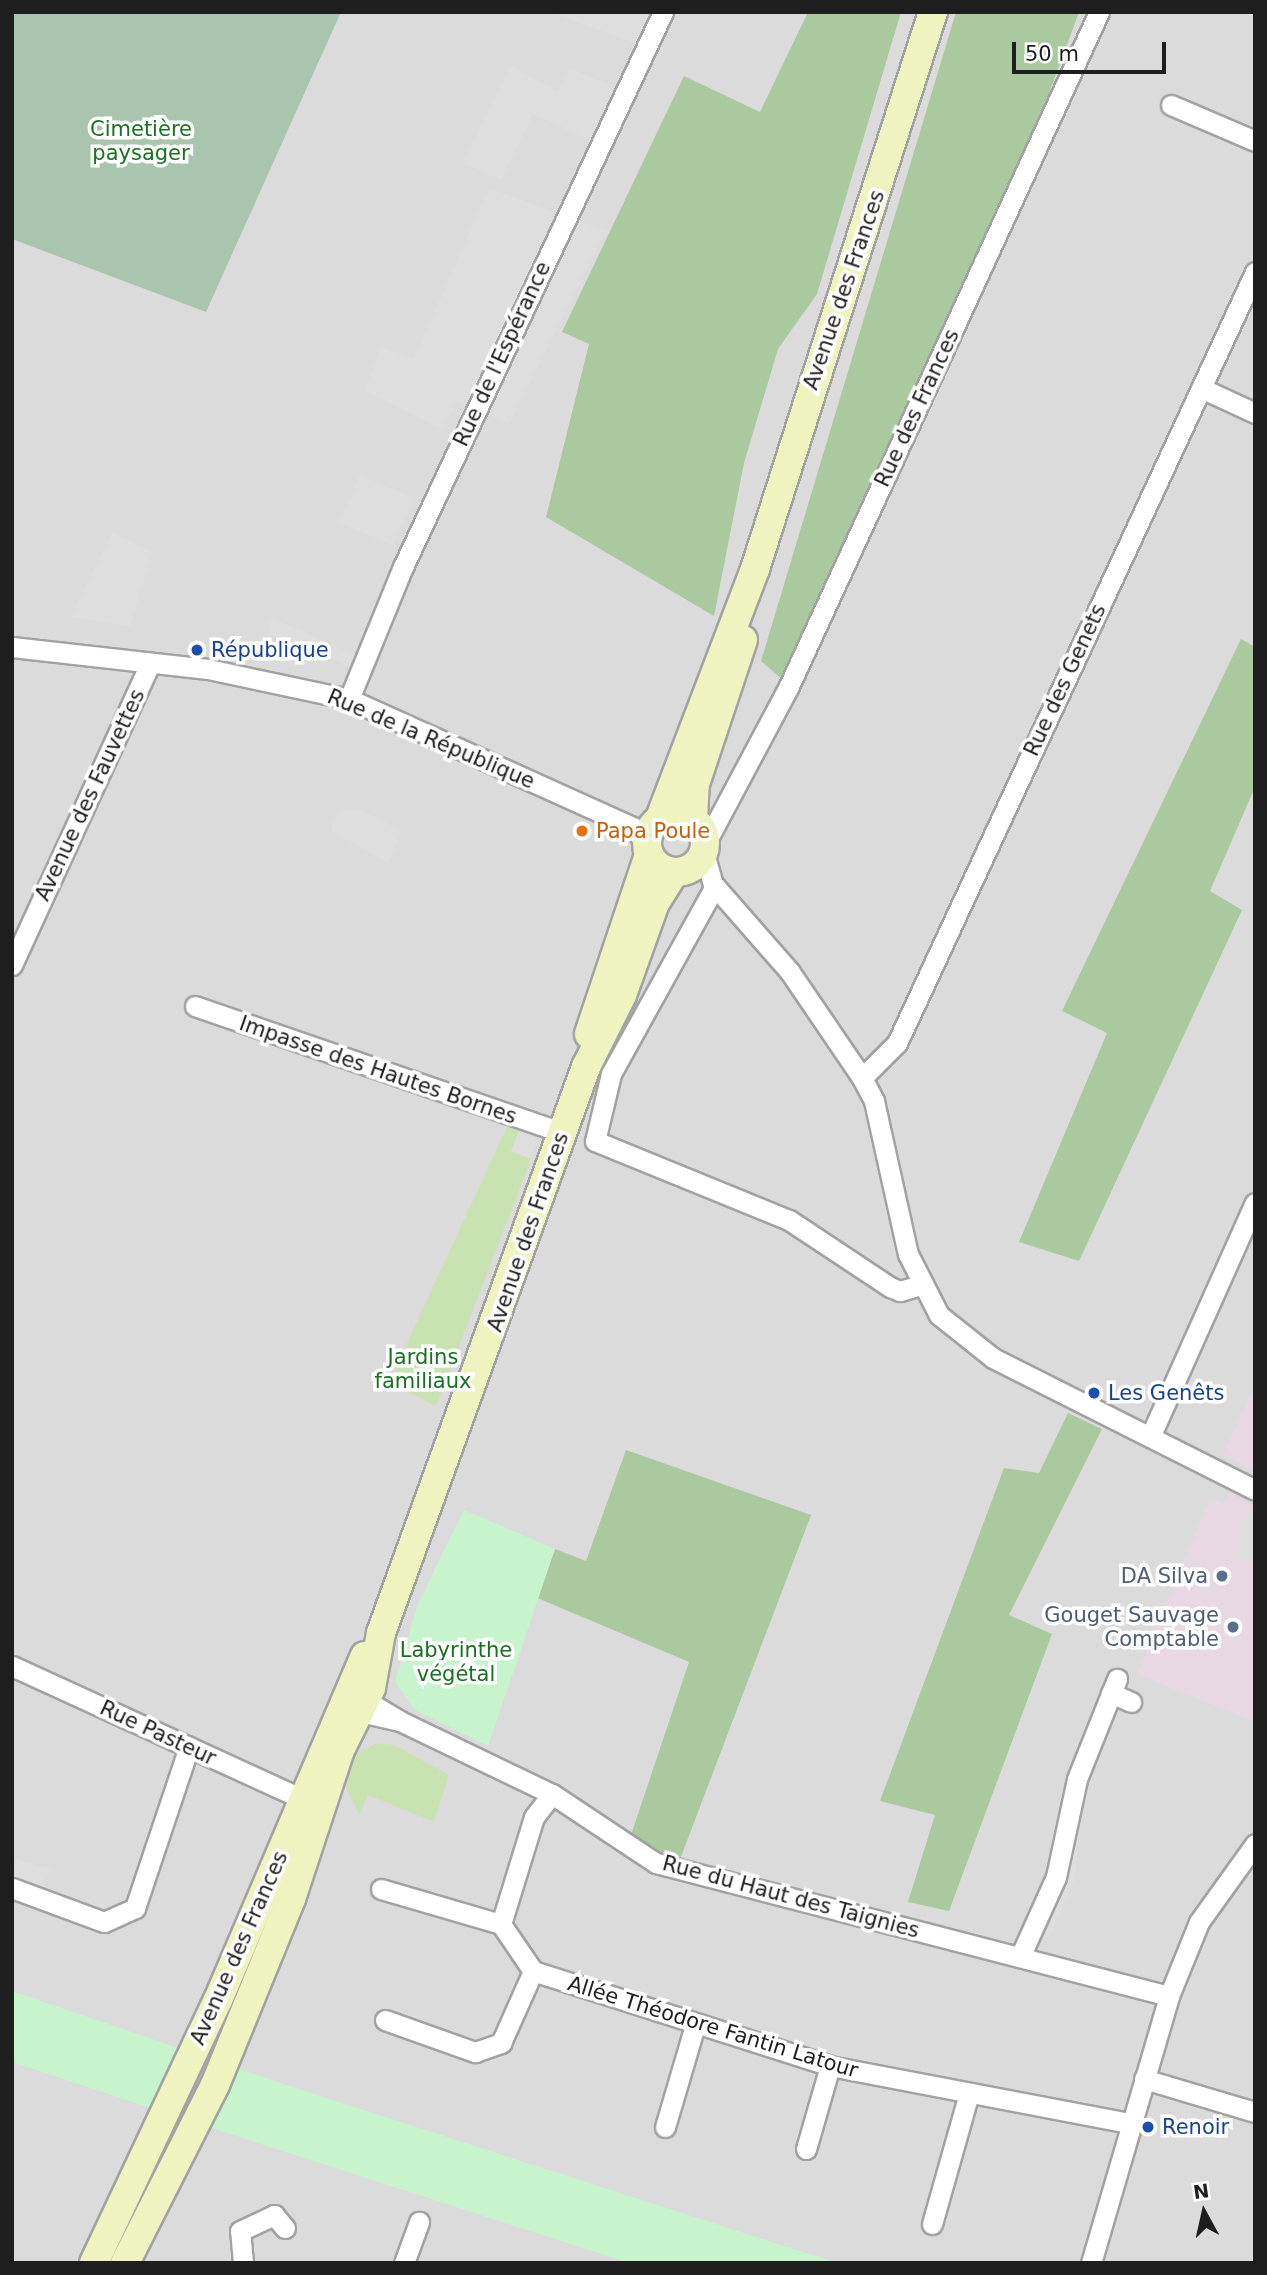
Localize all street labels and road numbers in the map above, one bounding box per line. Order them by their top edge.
street label: Avenue des Frances [798,187,890,393]
street label: Rue de l'Espérance [448,258,556,450]
street label: Rue des Frances [869,325,965,491]
street label: Rue des Genets [1019,600,1111,760]
street label: Rue de la République [324,684,538,794]
street label: Avenue des Fauvettes [30,685,150,905]
street label: Impasse des Hautes Bornes [236,1011,520,1129]
street label: Avenue des Frances [482,1129,574,1335]
street label: Rue Pasteur [96,1695,220,1771]
street label: Avenue des Frances [185,1847,293,2049]
street label: Rue du Haut des Taignies [660,1851,922,1943]
street label: Allée Théodore Fantin Latour [565,1971,861,2083]

